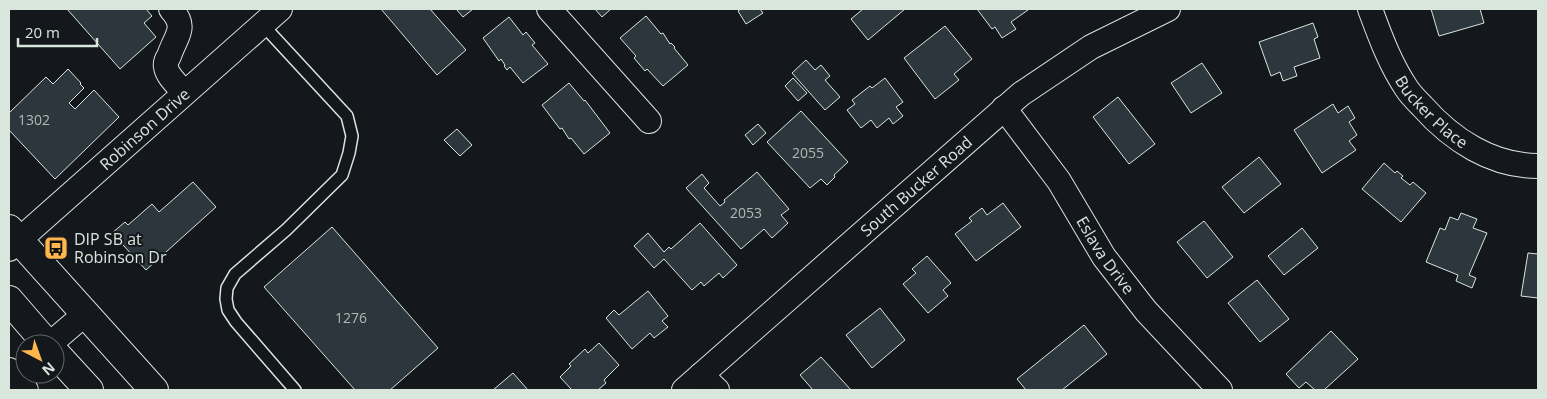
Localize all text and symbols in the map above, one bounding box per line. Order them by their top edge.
scale bar [18,15,96,47]
text: 20 m [25,22,60,42]
street label: Bucker Place [1390,71,1472,153]
street label: Robinson Drive [95,83,194,175]
house number: 1302 [18,110,50,129]
street label: South Bucker Road [856,131,977,241]
house number: 2055 [792,143,824,162]
house number: 2053 [730,203,762,222]
street label: Eslava Drive [1071,212,1140,299]
place label: DIP SB at Robinson Dr [74,228,167,268]
bus stop icon: DIP SB at Robinson Dr [43,235,69,261]
house number: 1276 [335,308,367,327]
north arrow [15,334,65,384]
text: N [38,358,59,380]

